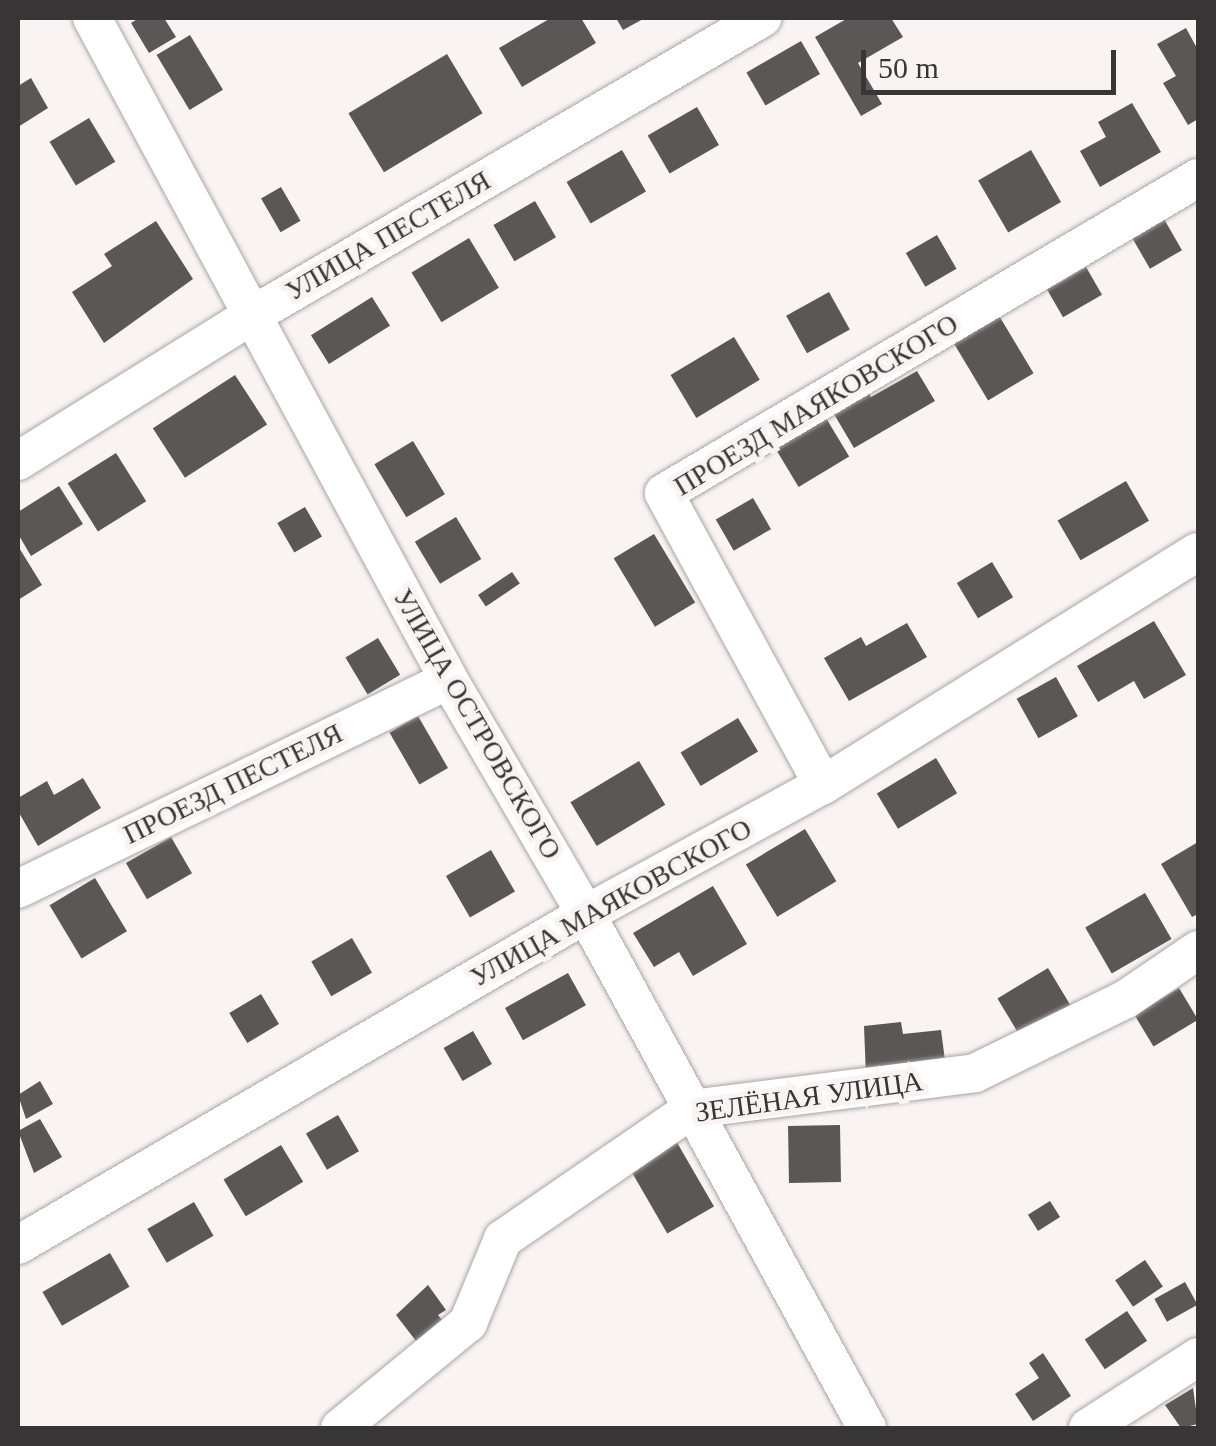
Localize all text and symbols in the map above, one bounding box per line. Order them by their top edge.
scale bar [866,30,1121,92]
text: 50 m [878,51,939,84]
street label: УЛИЦА ПЕСТЕЛЯ [280,164,496,308]
street label: ПРОЕЗД МАЯКОВСКОГО [668,307,964,503]
street label: УЛИЦА ОСТРОВСКОГО [386,583,568,865]
street label: ПРОЕЗД ПЕСТЕЛЯ [118,716,348,852]
street label: УЛИЦА МАЯКОВСКОГО [464,812,758,994]
street label: ЗЕЛЁНАЯ УЛИЦА [693,1064,925,1130]

